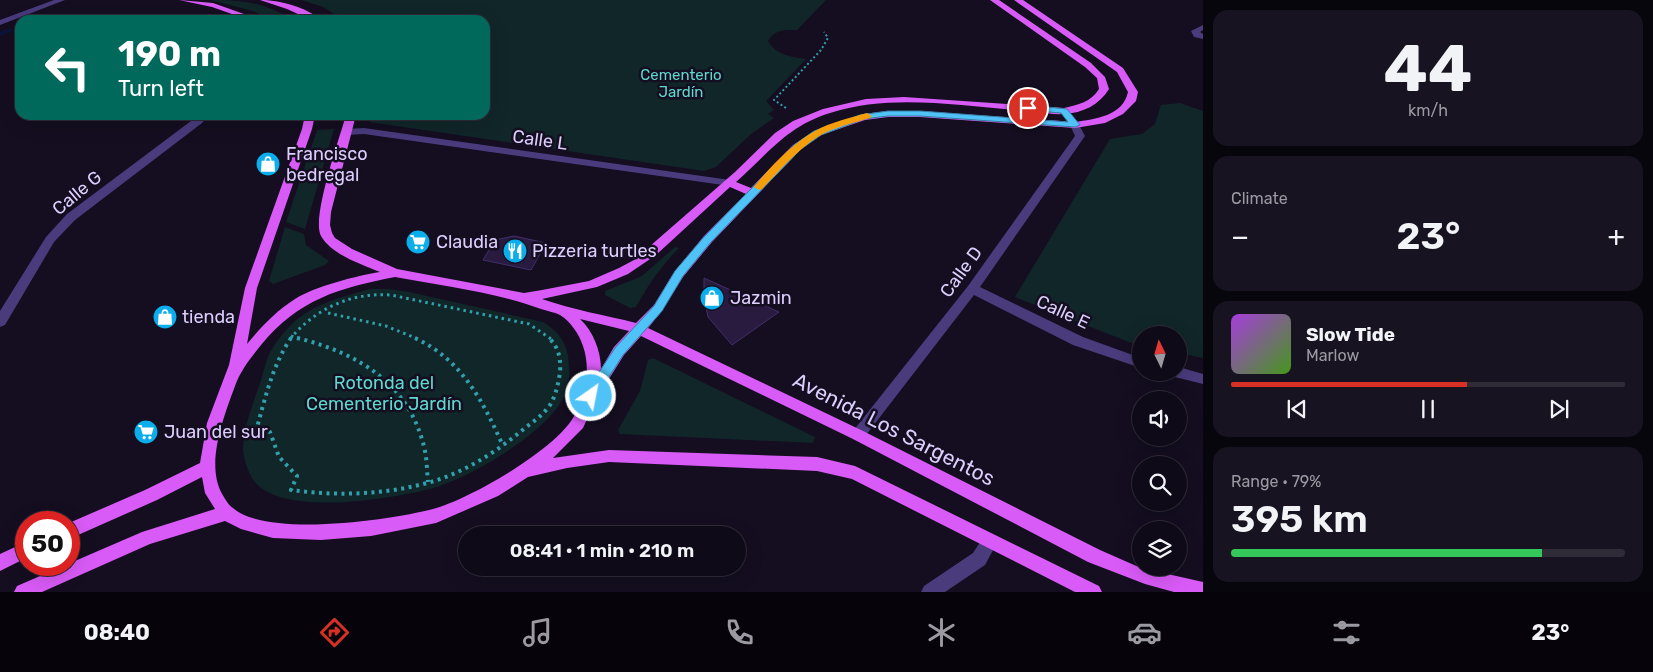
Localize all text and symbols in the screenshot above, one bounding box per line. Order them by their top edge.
text: 44 [1384,30,1472,107]
text: 190 m [118,33,221,75]
icon: left [35,35,100,100]
park label: Cementerio Jardín [640,66,722,101]
text: Turn left [118,75,204,102]
pin [1007,87,1049,129]
icon: arrive [1014,94,1042,122]
text: km/h [1408,101,1448,120]
street label: Calle L [511,125,569,155]
place label: Francisco bedregal [286,143,368,186]
shop icon: Francisco bedregal [255,151,281,177]
street label: Calle G [48,166,106,220]
text: Climate [1231,189,1288,208]
text: 23° [1396,213,1460,259]
text: − [1231,220,1249,253]
text: + [1608,220,1625,253]
supermarket icon: Claudia [405,229,431,255]
place label: Claudia [436,231,498,253]
restaurant icon: Pizzeria turtles [502,238,528,264]
place label: Pizzeria turtles [532,240,657,262]
street label: Calle D [935,242,987,302]
shop icon: Jazmin [699,285,725,311]
place label: Jazmin [730,287,792,309]
street label: Calle E [1033,290,1093,334]
shop icon: tienda [152,304,178,330]
place label: tienda [182,306,235,328]
text: Slow Tide [1306,323,1395,346]
north arrow [1132,326,1188,381]
map controls [1132,326,1187,576]
text: Marlow [1306,346,1359,365]
street label: Avenida Los Sargentos [789,367,999,491]
position arrow [564,369,616,421]
park label: Rotonda del Cementerio Jardín [306,372,462,415]
button: sound [1132,391,1187,446]
icon: previous [1283,395,1311,423]
icon: pause [1414,395,1442,423]
icon: next [1545,395,1573,423]
supermarket icon: Juan del sur [133,419,159,445]
place label: Juan del sur [164,421,268,443]
button: search [1132,456,1187,511]
text: Range · 79% [1231,472,1322,491]
text: 395 km [1231,496,1368,542]
speed limit sign: 50 [15,511,80,576]
button: layers [1132,521,1187,576]
text: 08:41 · 1 min · 210 m [510,539,694,562]
icon: directions [317,615,352,650]
icon: music [520,615,555,650]
icon: phone [722,615,757,650]
icon: climate [924,615,959,650]
icon: car [1127,615,1162,650]
icon: filters [1329,615,1364,650]
text: 08:40 [84,619,150,646]
text: 23° [1531,619,1569,646]

